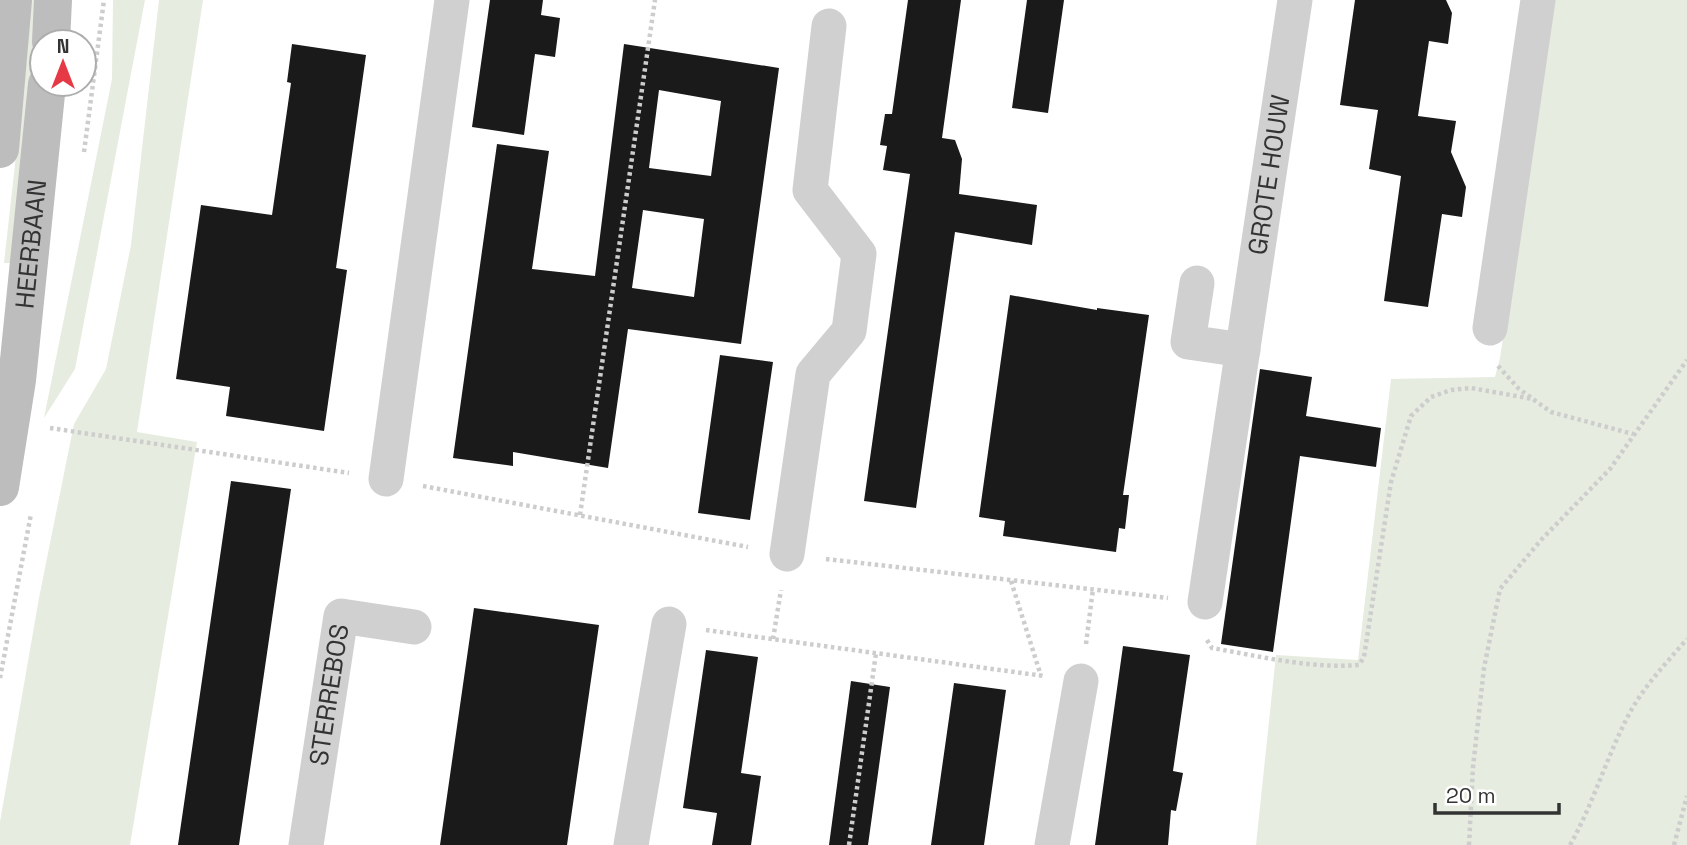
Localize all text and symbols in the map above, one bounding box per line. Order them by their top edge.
north arrow [28,28,98,98]
text: N [57,34,69,59]
street label: GROTE HOUW [1240,92,1298,257]
street label: HEERBAAN [7,178,54,310]
street label: STERREBOS [301,621,357,768]
scale bar [1435,772,1559,816]
text: 20 m [1446,782,1496,809]

